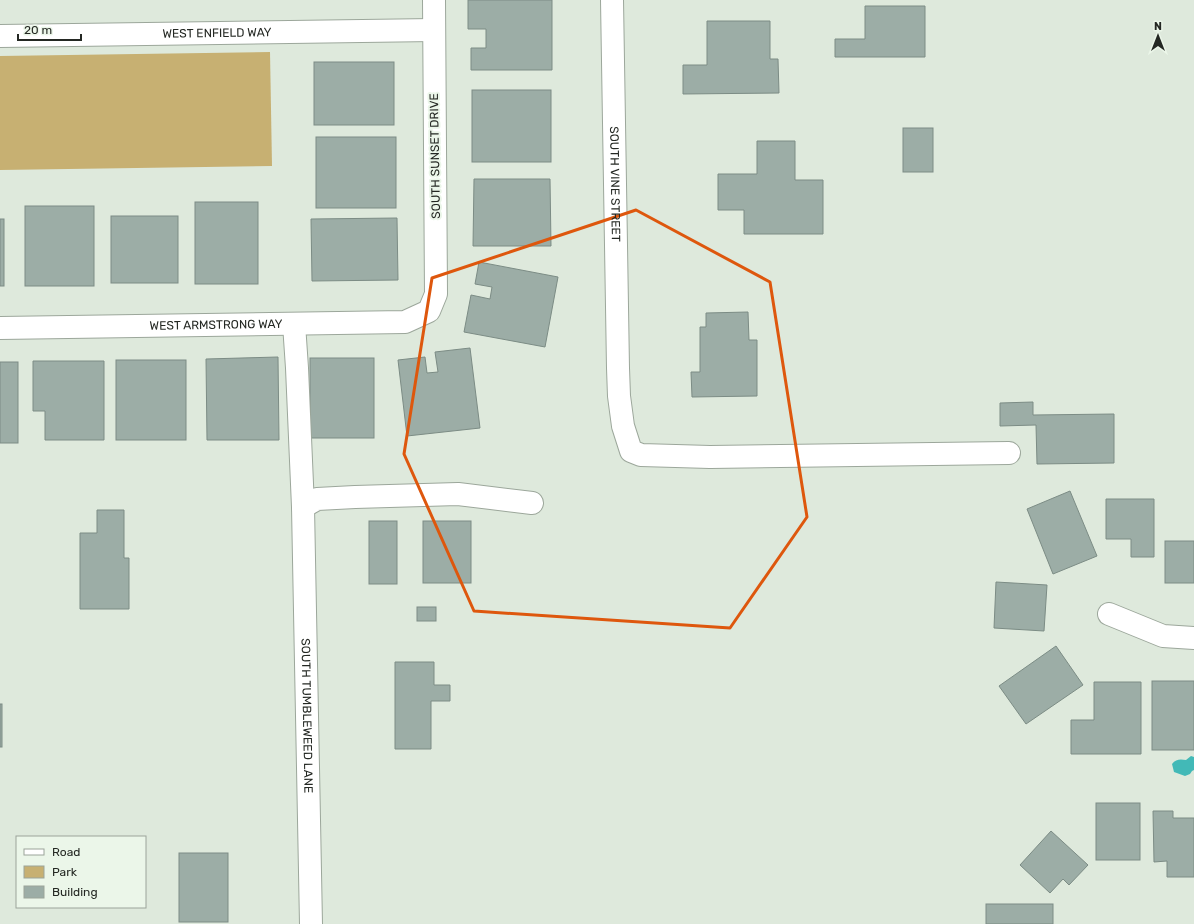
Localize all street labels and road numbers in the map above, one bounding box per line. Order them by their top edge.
street label: WEST ENFIELD WAY [162,25,272,41]
street label: SOUTH SUNSET DRIVE [427,93,443,219]
street label: SOUTH VINE STREET [607,126,623,242]
street label: WEST ARMSTRONG WAY [149,317,283,333]
street label: SOUTH TUMBLEWEED LANE [299,638,315,793]

